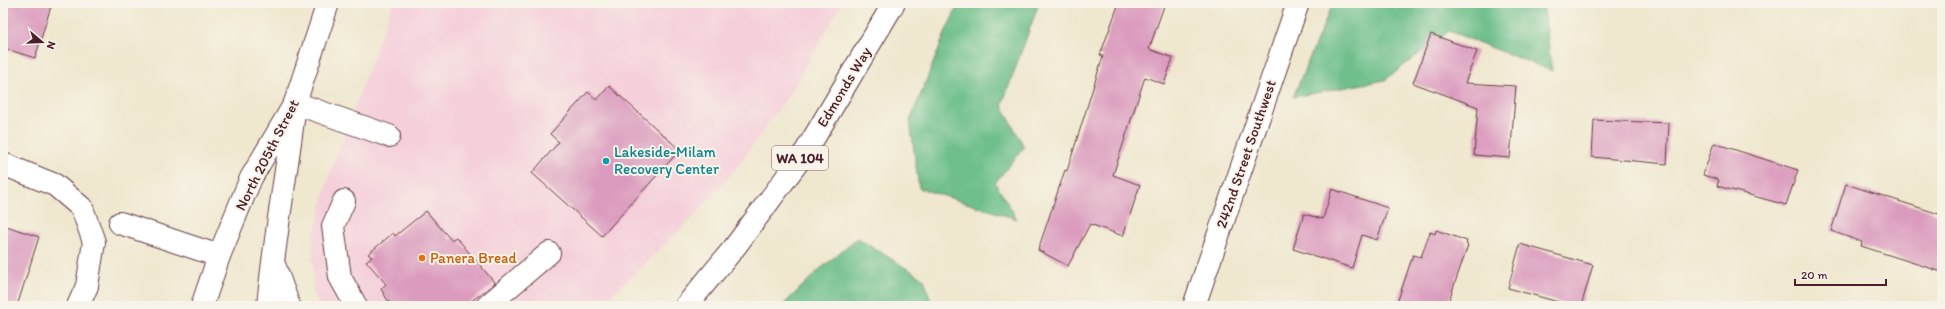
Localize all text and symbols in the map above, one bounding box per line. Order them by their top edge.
north arrow [22,22,62,62]
text: N [44,39,58,51]
street label: Edmonds Way [813,44,875,130]
street label: 242nd Street Southwest [1212,77,1280,231]
street label: North 205th Street [231,96,303,214]
place label: Lakeside-Milam Recovery Center [614,143,719,178]
road number: WA 104 [772,146,828,170]
marker: Lakeside-Milam Recovery Center [601,156,611,166]
place label: Panera Bread [430,249,517,267]
marker: Panera Bread [417,253,427,263]
scale bar [1795,261,1886,287]
text: 20 m [1801,268,1828,282]

